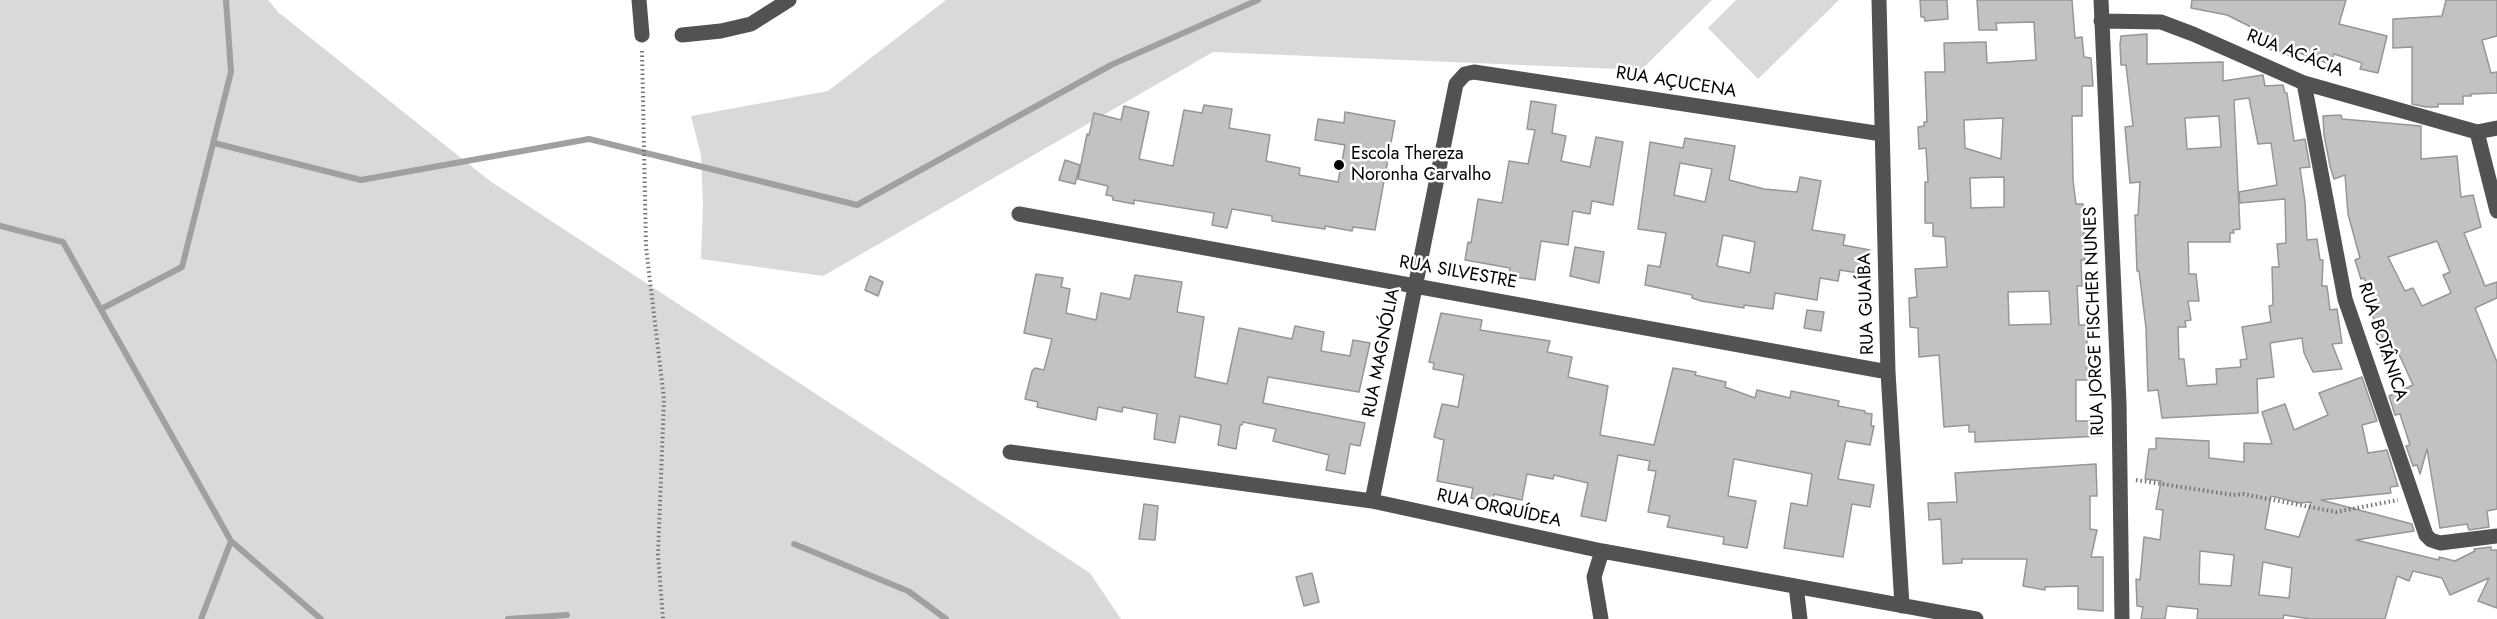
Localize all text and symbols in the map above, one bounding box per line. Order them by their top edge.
street label: RUA ACÁCIA [2244,26,2346,82]
street label: RUA AÇUCENA [1614,63,1738,103]
place label: Escola Thereza Noronha Carvalho [1351,144,1491,186]
marker: Escola Thereza Noronha Carvalho [1332,158,1346,172]
street label: RUA JORGE FISCHER NUNES [2080,206,2110,436]
street label: RUA SILVESTRE [1397,252,1519,294]
street label: RUA GUAÍBA [1854,253,1880,355]
street label: RUA BOTÂNICA [2353,280,2411,404]
street label: RUA MAGNÓLIA [1359,287,1405,419]
street label: RUA ORQUÍDEA [1435,485,1563,533]

